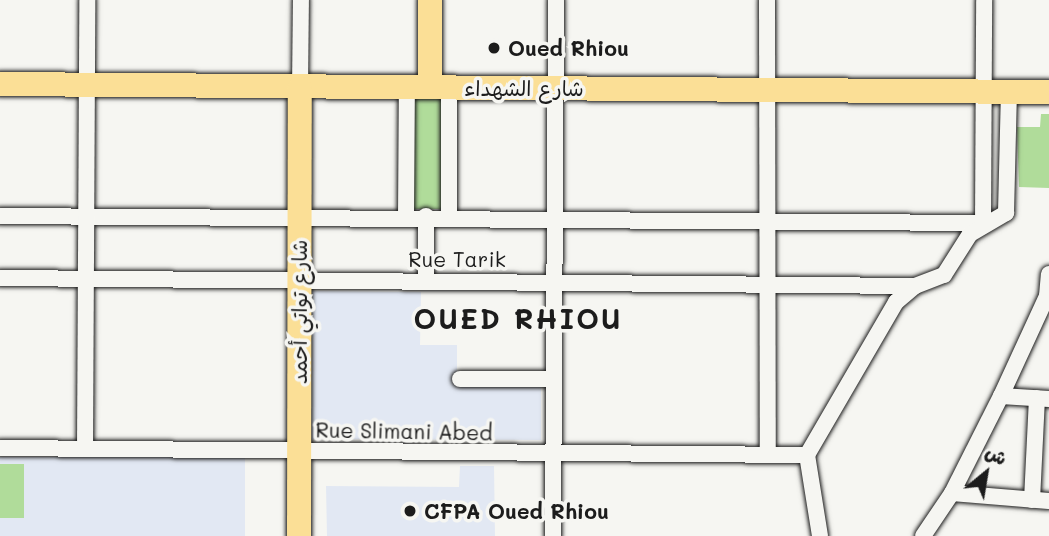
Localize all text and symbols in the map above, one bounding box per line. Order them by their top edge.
place label: Oued Rhiou [508,35,629,61]
marker: Oued Rhiou [486,40,502,56]
street label: شارع الشهداء [464,75,584,101]
street label: شارع تواتي أحمد [286,240,312,384]
street label: Rue Tarik [408,246,506,272]
district label: OUED RHIOU [415,301,621,335]
street label: Rue Slimani Abed [315,417,493,445]
north arrow [951,438,1021,508]
text: ش [981,438,1012,470]
place label: CFPA Oued Rhiou [424,498,609,524]
marker: CFPA Oued Rhiou [402,503,418,519]

